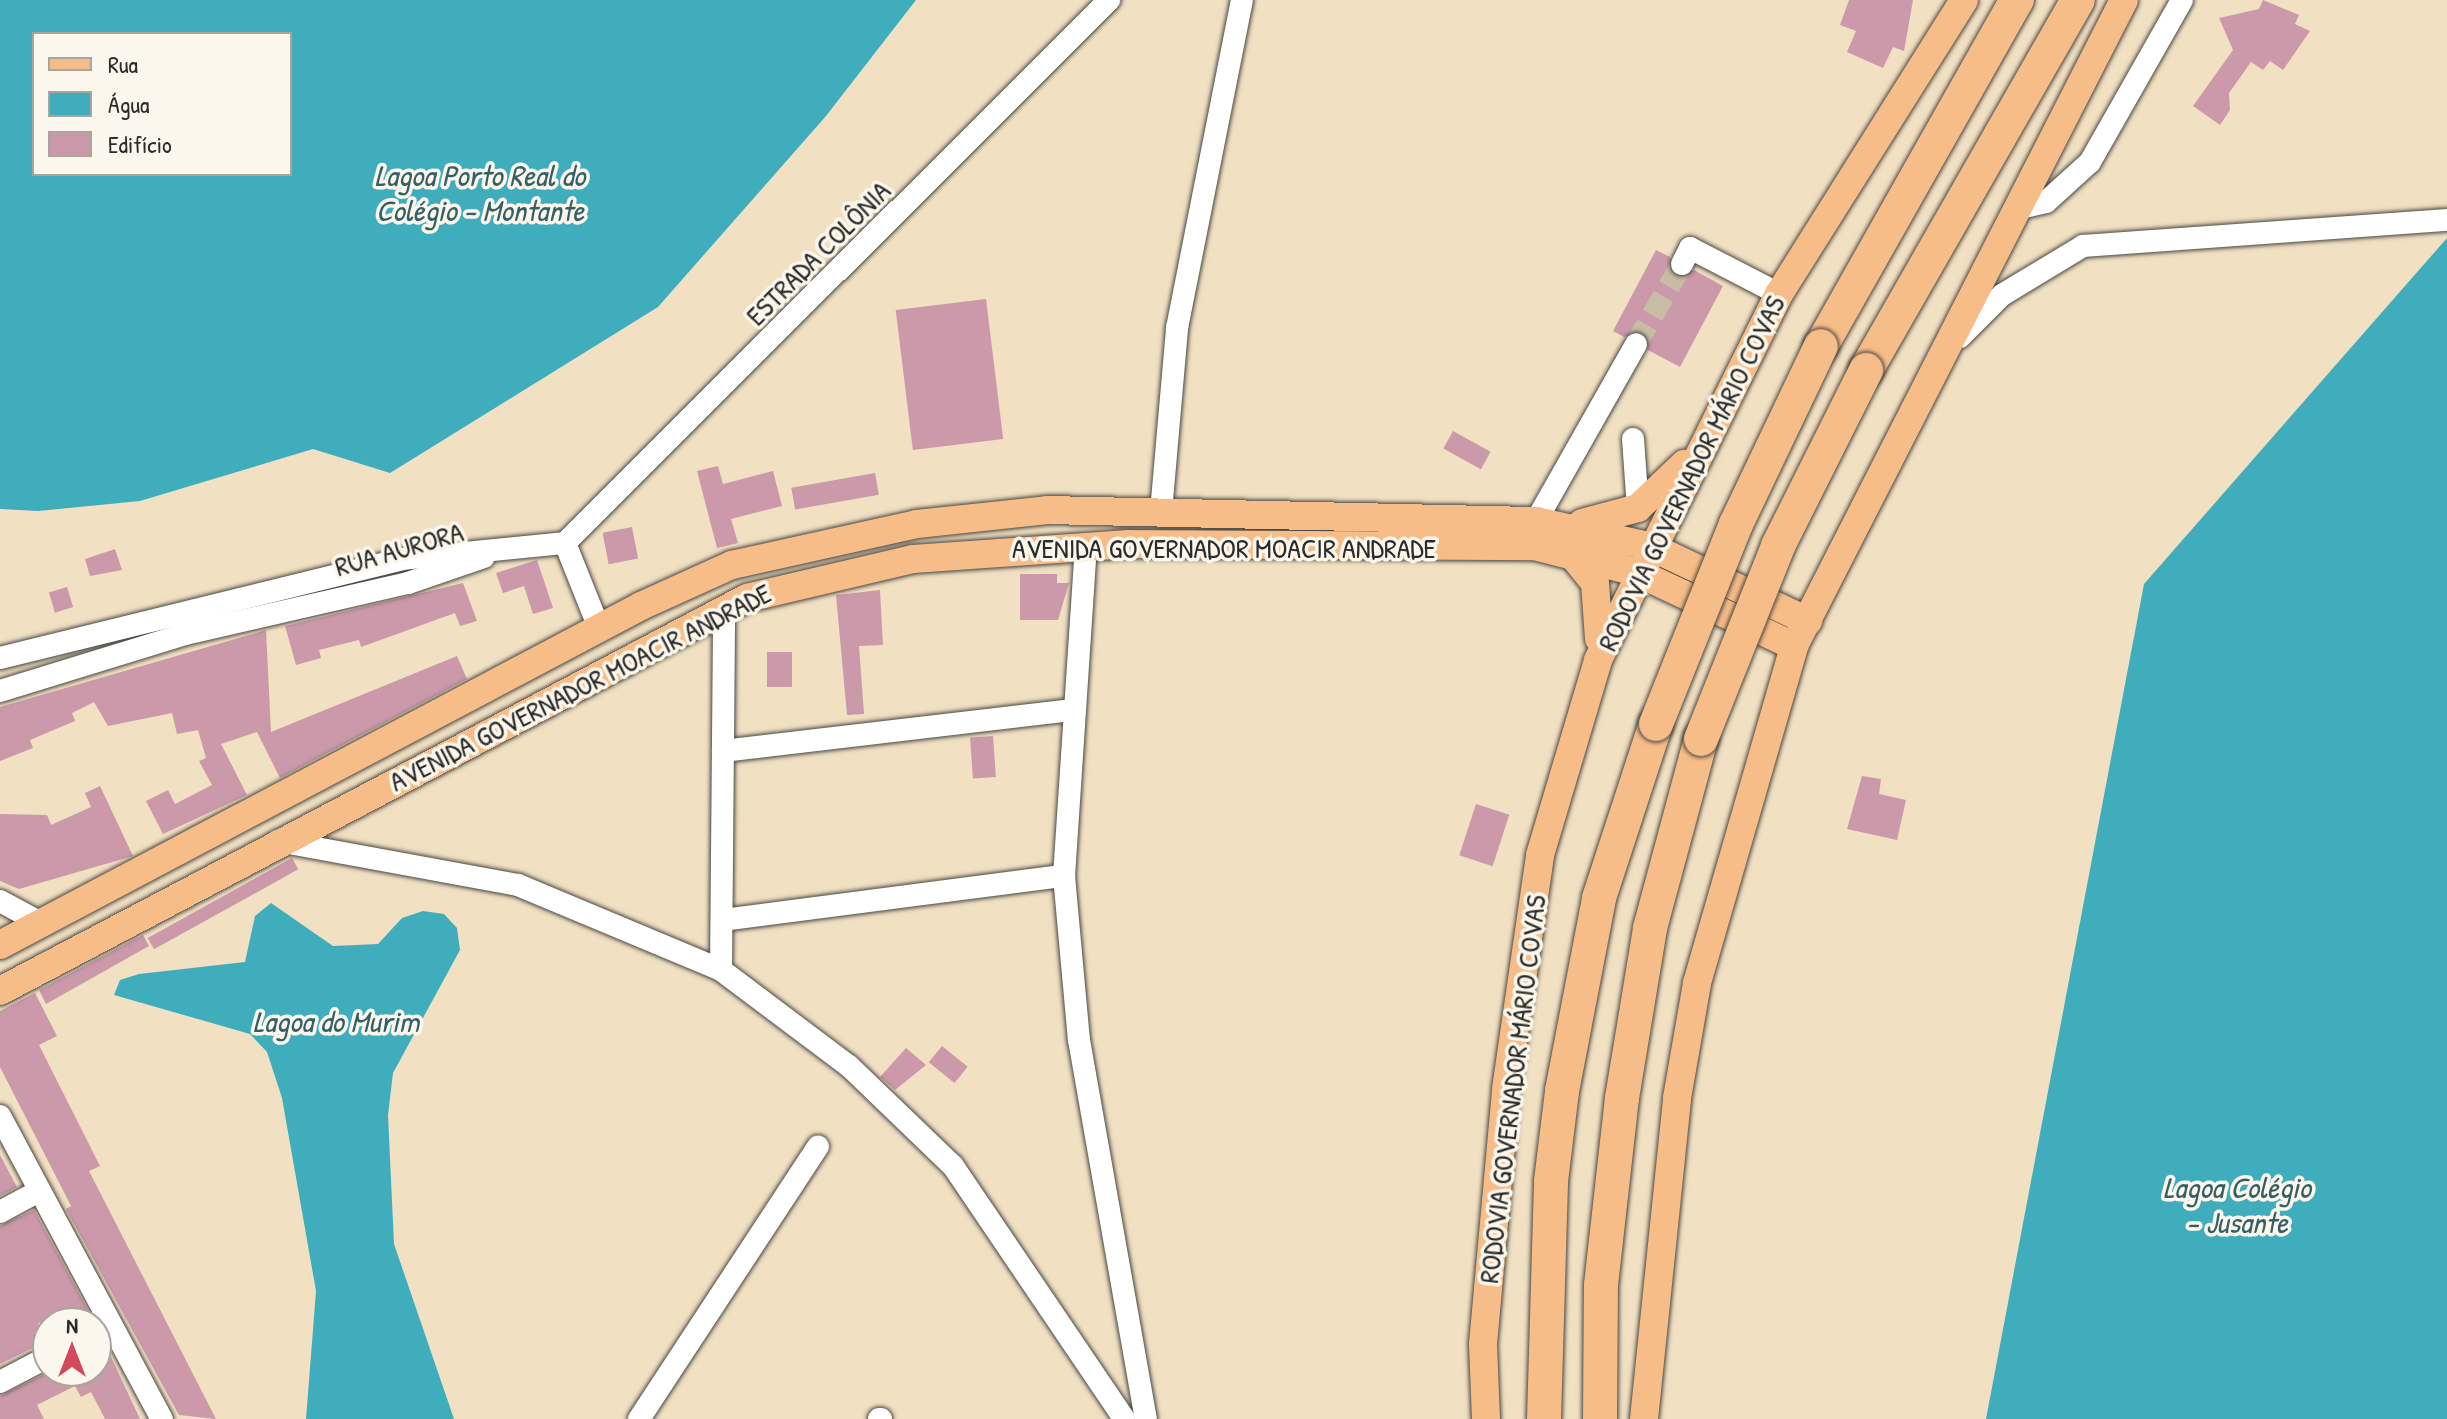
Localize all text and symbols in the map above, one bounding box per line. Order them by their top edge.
legend [32,32,292,176]
text: Rua [108,48,138,80]
text: Água [108,88,149,120]
text: Edifício [108,128,172,160]
water label: Lagoa Porto Real do Colégio - Montante [375,157,585,228]
street label: ESTRADA COLÔNIA [739,174,897,332]
street label: RODOVIA GOVERNADOR MÁRIO COVAS [1590,290,1792,656]
street label: RUA AURORA [331,515,467,583]
street label: AVENIDA GOVERNADOR MOACIR ANDRADE [1012,531,1436,565]
street label: AVENIDA GOVERNADOR MOACIR ANDRADE [384,576,776,798]
street label: RODOVIA GOVERNADOR MÁRIO COVAS [1472,893,1552,1285]
water label: Lagoa do Murim [253,1003,419,1039]
water label: Lagoa Colégio - Jusante [2163,1169,2311,1240]
north arrow [32,1307,112,1387]
text: N [66,1310,78,1340]

